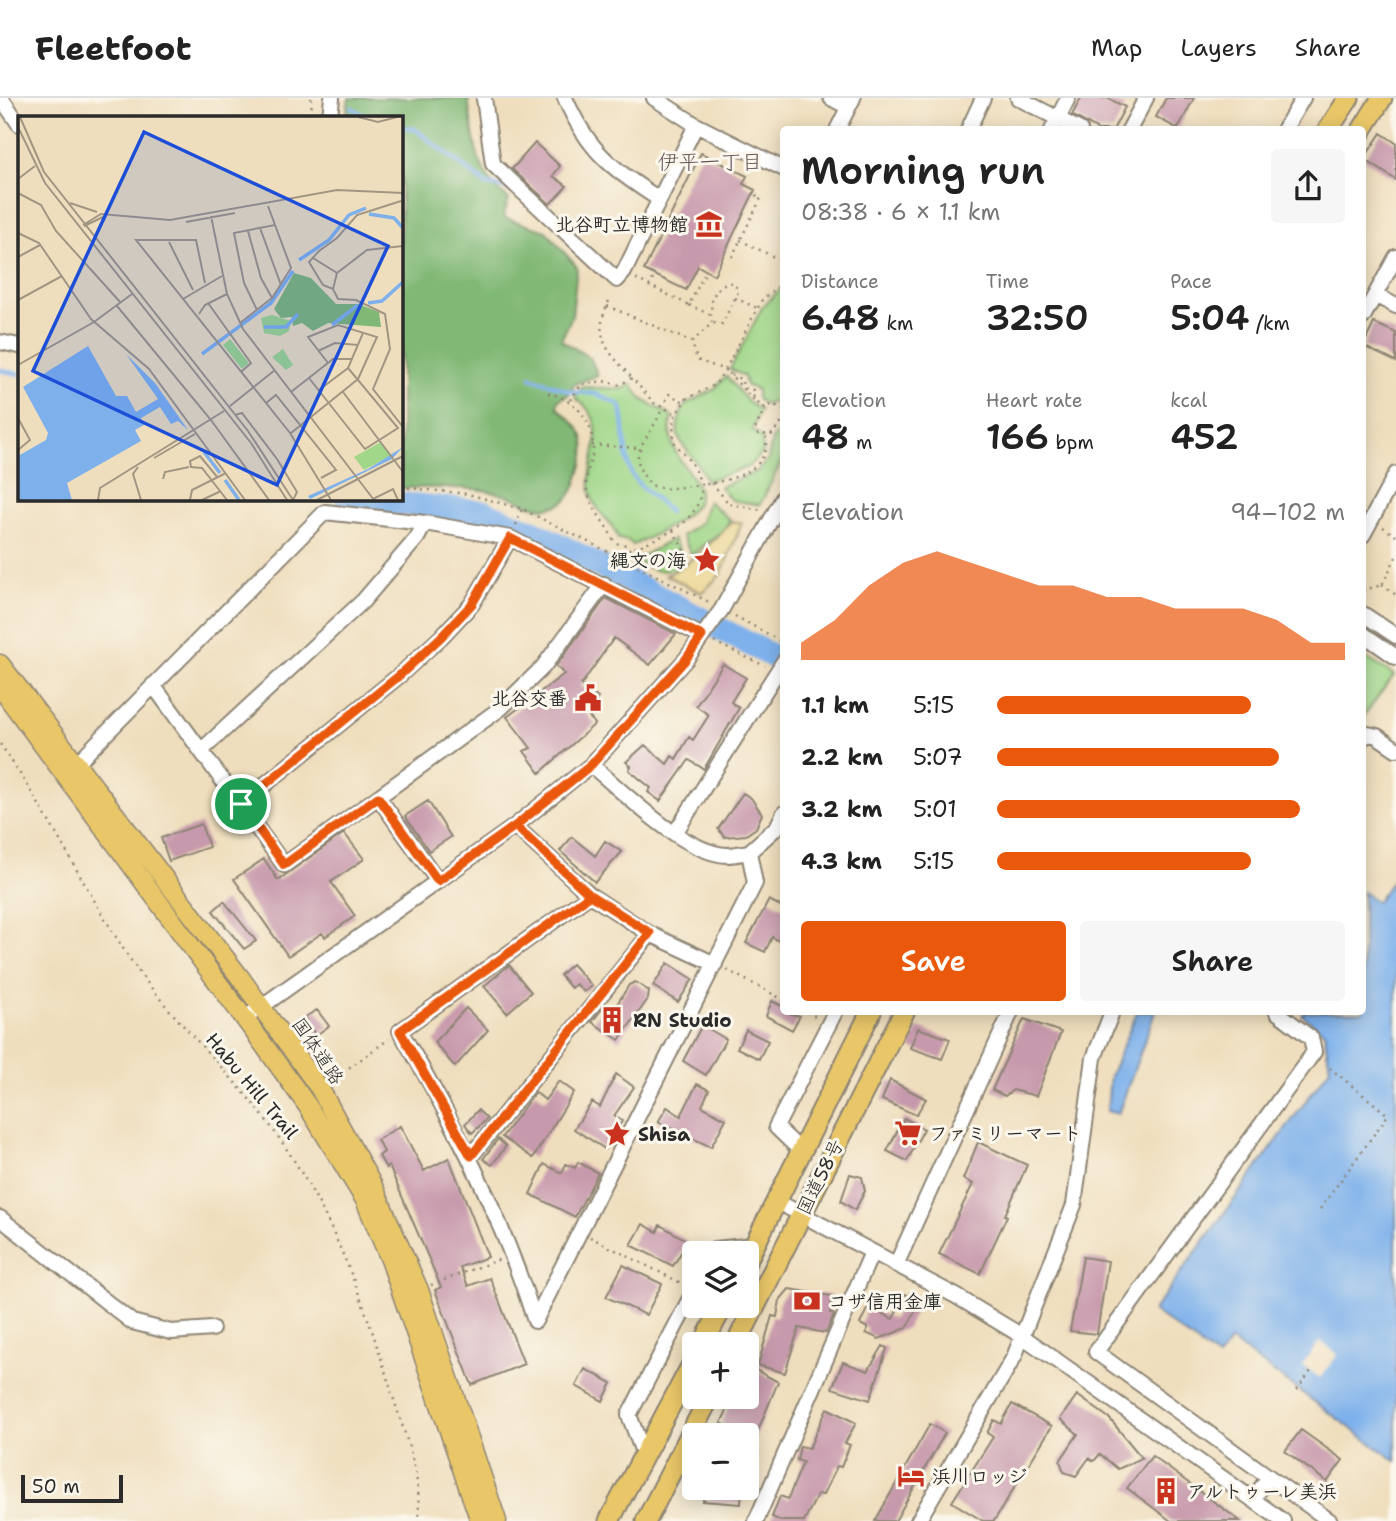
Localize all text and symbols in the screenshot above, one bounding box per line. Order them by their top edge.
text: Fleetfoot [35,26,192,71]
text: Map [1091,32,1142,64]
text: Layers [1180,32,1257,64]
text: Share [1295,32,1361,64]
inset map [18,116,402,500]
text: Morning run [801,145,1045,196]
district label: 伊平一丁目 [658,148,763,176]
button: share [1271,149,1345,223]
text: 08:38 · 6 × 1.1 km [801,197,1000,227]
museum icon: 北谷町立博物館 [694,209,724,239]
place label: 北谷町立博物館 [555,212,688,237]
text: Distance [801,269,879,294]
text: Time [986,269,1029,294]
text: Pace [1170,269,1212,294]
text: 6.48 [801,294,880,341]
text: 32:50 [986,294,1089,341]
text: 5:04 [1170,294,1249,341]
text: km [880,311,913,336]
text: /km [1249,311,1290,336]
text: Elevation [801,388,886,413]
text: Heart rate [986,388,1082,413]
text: kcal [1170,388,1207,413]
text: 48 [801,413,850,460]
text: 166 [986,413,1049,460]
text: 452 [1170,413,1239,460]
text: m [850,430,872,455]
text: bpm [1049,430,1094,455]
text: Elevation [801,497,904,527]
text: 94–102 m [1230,497,1345,527]
place icon: 縄文の海 [692,545,722,575]
place label: 縄文の海 [610,548,686,573]
public building icon: 北谷交番 [573,683,603,713]
place label: 北谷交番 [491,686,567,711]
text: 1.1 km [801,690,869,720]
text: 5:15 [913,690,954,720]
text: 2.2 km [801,742,883,772]
text: 5:07 [913,742,963,772]
pin [211,774,271,834]
icon: arrive [222,785,260,823]
text: 3.2 km [801,794,883,824]
text: 5:01 [913,794,957,824]
text: 4.3 km [801,846,882,876]
text: 5:15 [913,846,954,876]
button: Save [801,921,1066,1001]
button: Share [1080,921,1345,1001]
building icon: RN Studio [597,1005,627,1035]
place label: RN Studio [633,1008,732,1033]
street label: 国体道路 [286,1013,350,1089]
street label: Habu Hill Trail [200,1028,304,1145]
supermarket icon: ファミリーマート [893,1118,923,1148]
place icon: Shisa [602,1119,632,1149]
place label: ファミリーマート [929,1121,1082,1146]
place label: Shisa [638,1122,690,1147]
street label: 国道58号 [791,1135,849,1219]
map controls [682,1241,759,1500]
button: layers [682,1241,759,1318]
bank icon: コザ信用金庫 [792,1286,822,1316]
place label: コザ信用金庫 [828,1289,942,1314]
button: + [682,1332,759,1409]
button: − [682,1423,759,1500]
hotel icon: 浜川ロッジ [896,1461,926,1491]
place label: 浜川ロッジ [932,1464,1027,1489]
scale bar [21,1472,122,1504]
text: 50 m [32,1474,80,1499]
building icon: アルトゥーレ美浜 [1151,1476,1181,1506]
place label: アルトゥーレ美浜 [1187,1479,1337,1504]

